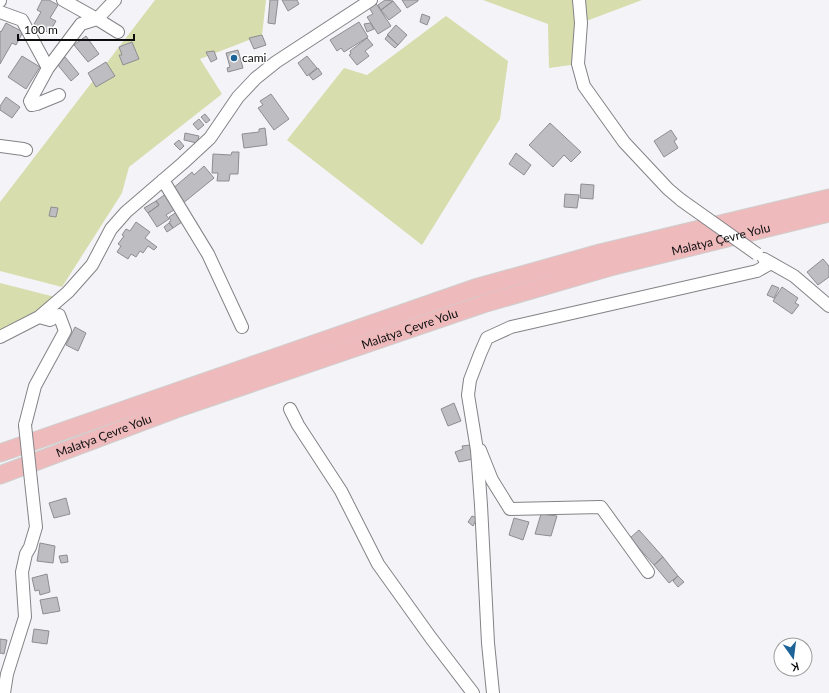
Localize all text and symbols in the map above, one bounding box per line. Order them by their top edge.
scale bar [18,16,134,42]
text: 100 m [24,22,58,37]
place label: cami [242,50,267,65]
marker: cami [229,53,239,63]
street label: Malatya Çevre Yolu [670,220,772,259]
street label: Malatya Çevre Yolu [359,305,460,352]
street label: Malatya Çevre Yolu [54,411,154,460]
north arrow [773,637,813,677]
text: K [790,660,801,675]

